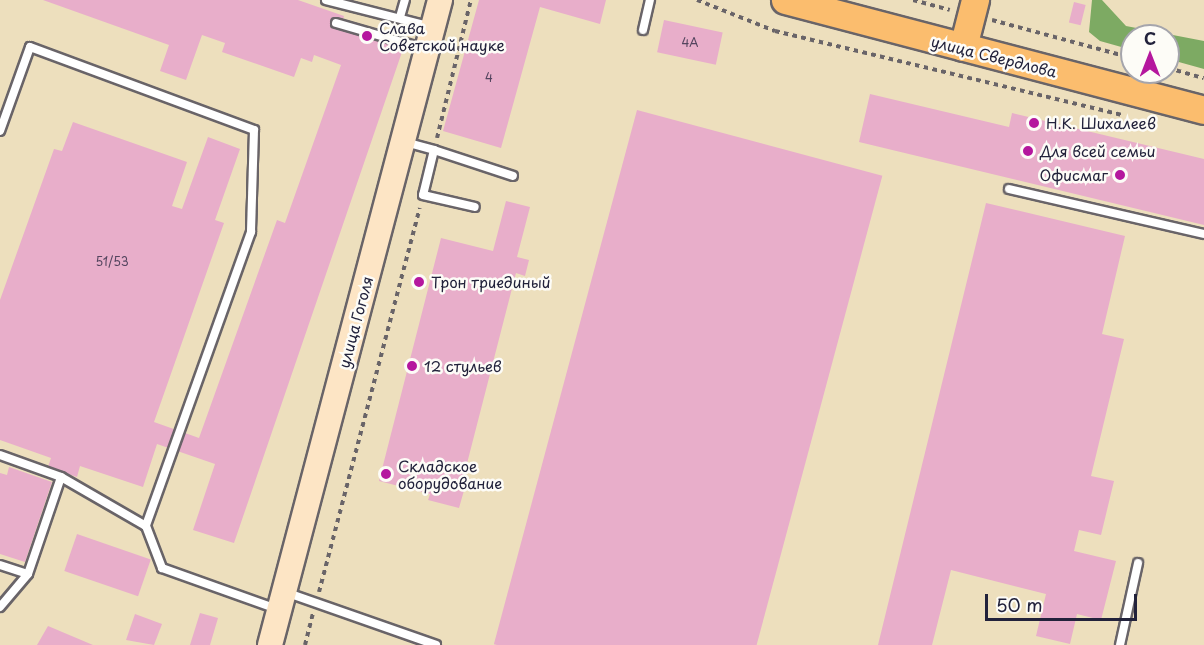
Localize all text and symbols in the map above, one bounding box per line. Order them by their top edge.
place label: Слава Советской науке [379,18,505,53]
north arrow [1120,24,1180,84]
text: С [1144,26,1156,50]
marker: Слава Советской науке [360,29,374,43]
street label: улица Свердлова [929,32,1059,80]
house number: 4А [681,36,699,50]
house number: 4 [485,71,493,85]
place label: Н.К. Шихалеев [1046,114,1156,132]
marker: Н.К. Шихалеев [1027,116,1041,130]
place label: Для всей семьи [1040,142,1156,160]
marker: Для всей семьи [1021,144,1035,158]
place label: Офисмаг [1039,166,1108,184]
marker: Офисмаг [1113,168,1127,182]
house number: 51/53 [95,255,129,269]
place label: Трон триединый [431,273,551,291]
street label: улица Гоголя [334,274,376,370]
marker: Трон триединый [412,275,426,289]
place label: 12 стульев [424,357,502,375]
marker: 12 стульев [405,359,419,373]
place label: Складское оборудование [398,456,502,491]
marker: Складское оборудование [379,467,393,481]
scale bar [988,582,1140,620]
text: 50 m [996,591,1043,618]

